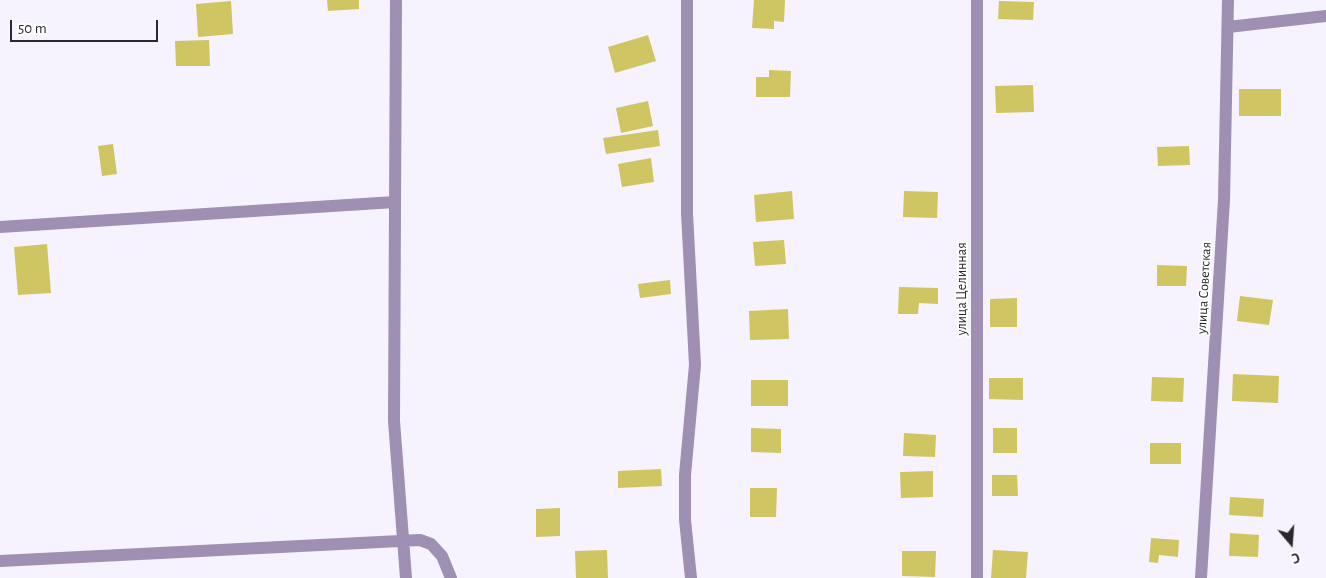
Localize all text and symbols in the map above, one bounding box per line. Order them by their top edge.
scale bar [12,10,160,42]
text: 50 m [18,21,47,36]
street label: улица Целинная [954,242,970,336]
street label: улица Советская [1193,242,1215,334]
north arrow [1266,518,1316,568]
text: С [1290,549,1301,565]

